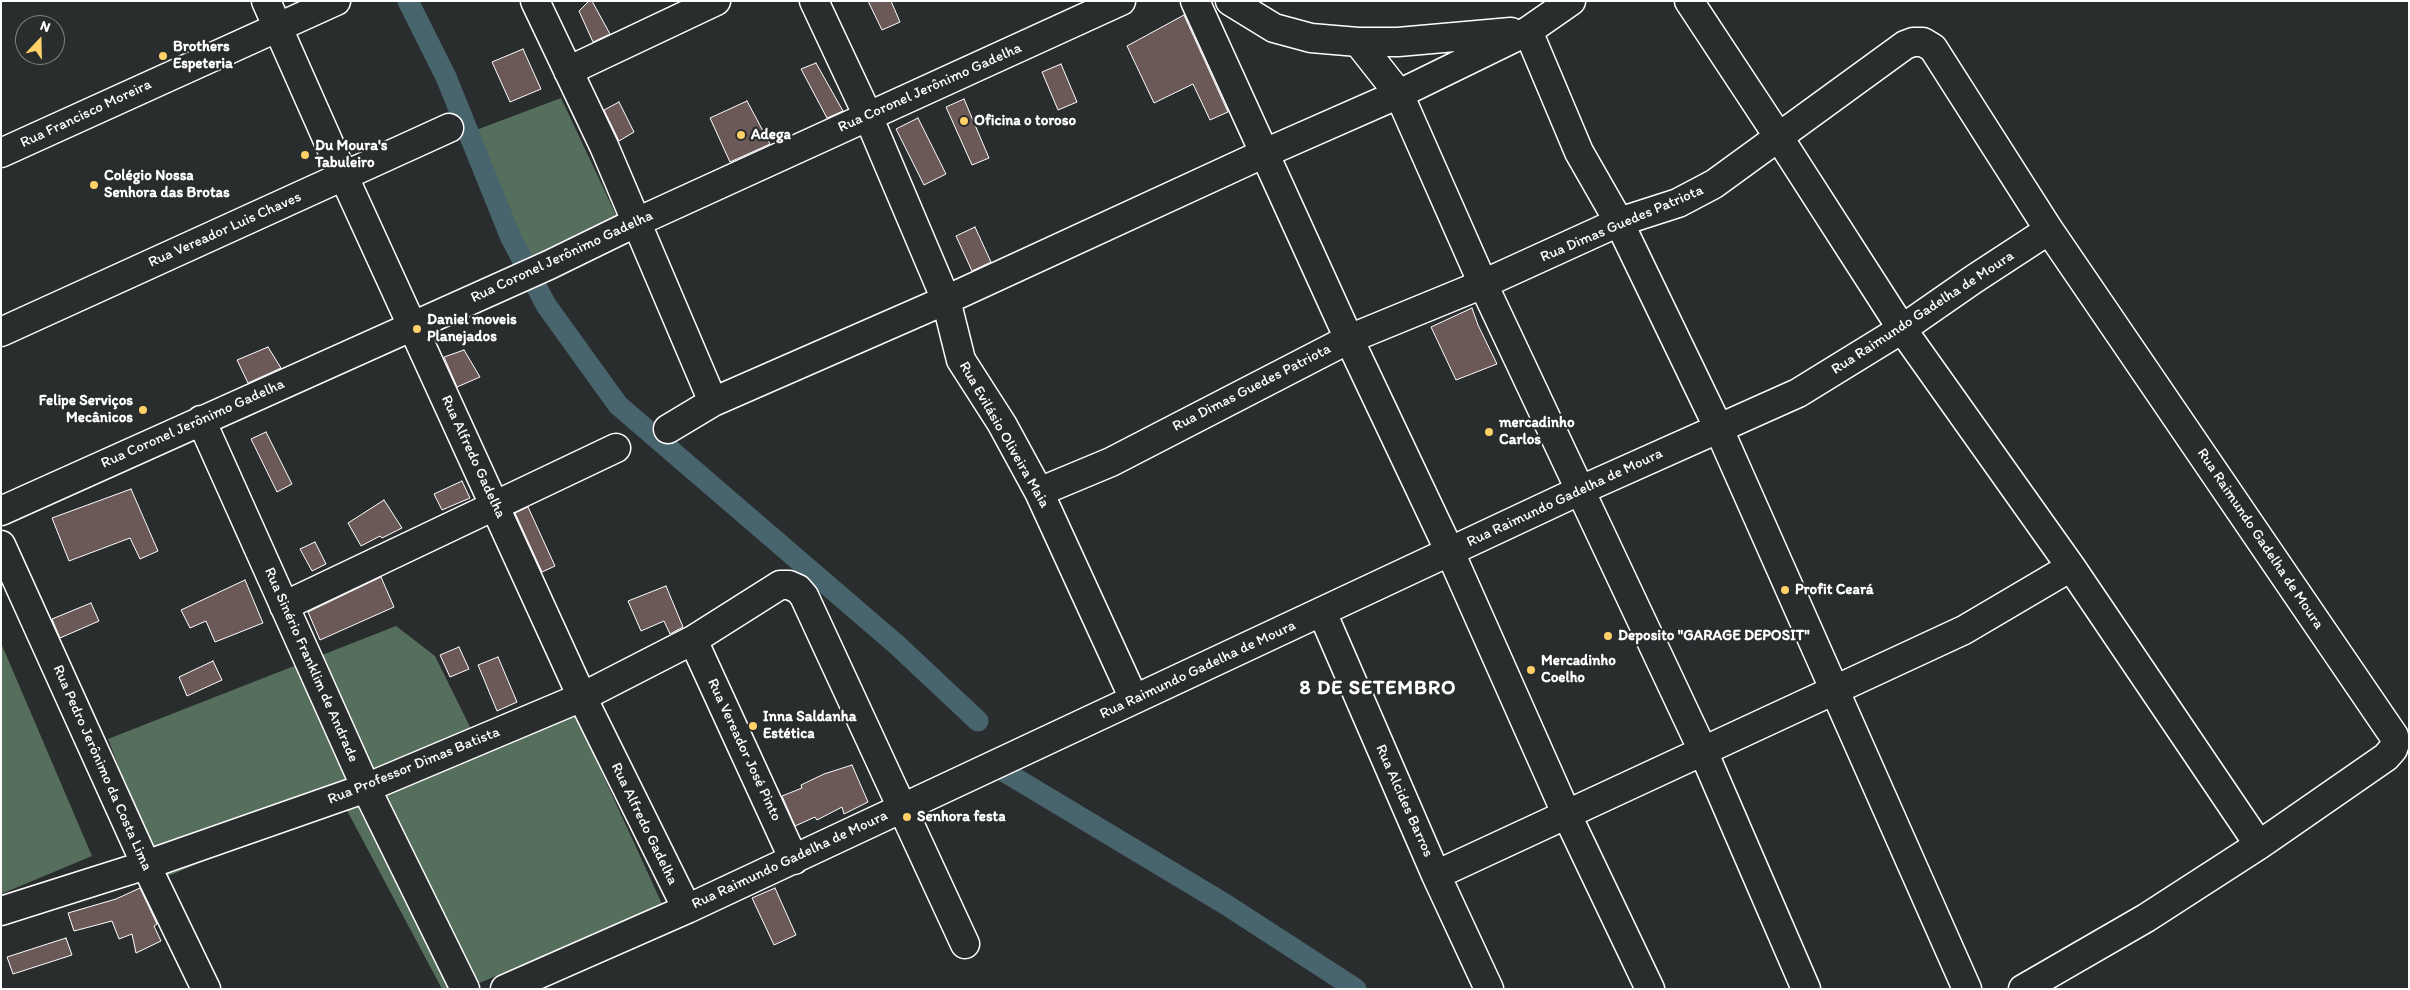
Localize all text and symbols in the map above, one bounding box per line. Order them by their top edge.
north arrow [15,15,65,65]
text: N [38,17,53,36]
place label: Brothers Espeteria [173,38,233,73]
street label: Rua Coronel Jerônimo Gadelha [835,39,1025,137]
marker: Brothers Espeteria [157,50,169,62]
street label: Rua Francisco Moreira [18,76,154,152]
place label: Oficina o toroso [974,112,1076,130]
marker: Oficina o toroso [958,115,970,127]
place label: Adega [751,126,791,144]
marker: Adega [735,129,747,141]
place label: Du Moura's Tabuleiro [315,137,387,172]
marker: Du Moura's Tabuleiro [299,149,311,161]
place label: Colégio Nossa Senhora das Brotas [104,167,230,202]
marker: Colégio Nossa Senhora das Brotas [88,179,100,191]
street label: Rua Dimas Guedes Patriota [1538,181,1706,267]
street label: Rua Vereador Luis Chaves [146,188,304,272]
street label: Rua Coronel Jerônimo Gadelha [468,207,656,307]
street label: Rua Raimundo Gadelha de Moura [1828,247,2018,379]
place label: Daniel moveis Planejados [427,311,517,346]
marker: Daniel moveis Planejados [411,323,423,335]
street label: Rua Dimas Guedes Patriota [1170,340,1334,436]
street label: Rua Evilásio Oliveira Maia [955,359,1053,511]
street label: Rua Coronel Jerônimo Gadelha [98,375,288,473]
place label: Felipe Serviços Mecânicos [39,392,133,427]
street label: Rua Alfredo Gadelha [437,393,509,521]
marker: Felipe Serviços Mecânicos [137,404,149,416]
place label: mercadinho Carlos [1499,414,1575,449]
marker: mercadinho Carlos [1483,426,1495,438]
street label: Rua Raimundo Gadelha de Moura [1464,445,1666,551]
street label: Rua Raimundo Gadelha de Moura [2193,445,2327,633]
street label: Rua Sinério Franklim de Andrade [260,565,362,765]
place label: Profit Ceará [1795,581,1874,599]
marker: Profit Ceará [1779,584,1791,596]
street label: Rua Raimundo Gadelha de Moura [1097,617,1299,723]
place label: Deposito "GARAGE DEPOSIT" [1618,627,1810,645]
marker: Deposito "GARAGE DEPOSIT" [1602,630,1614,642]
place label: Mercadinho Coelho [1541,652,1616,687]
street label: Rua Pedro Jerônimo da Costa Lima [48,662,156,874]
marker: Mercadinho Coelho [1525,664,1537,676]
street label: Rua Vereador José Pinto [703,676,785,824]
district label: 8 DE SETEMBRO [1298,677,1458,701]
place label: Inna Saldanha Estética [763,708,857,743]
marker: Inna Saldanha Estética [747,720,759,732]
street label: Rua Professor Dimas Batista [325,723,503,809]
street label: Rua Alcides Barros [1371,742,1437,860]
street label: Rua Alfredo Gadelha [607,760,681,888]
street label: Rua Raimundo Gadelha de Moura [689,807,891,913]
place label: Senhora festa [917,808,1006,826]
marker: Senhora festa [901,811,913,823]

